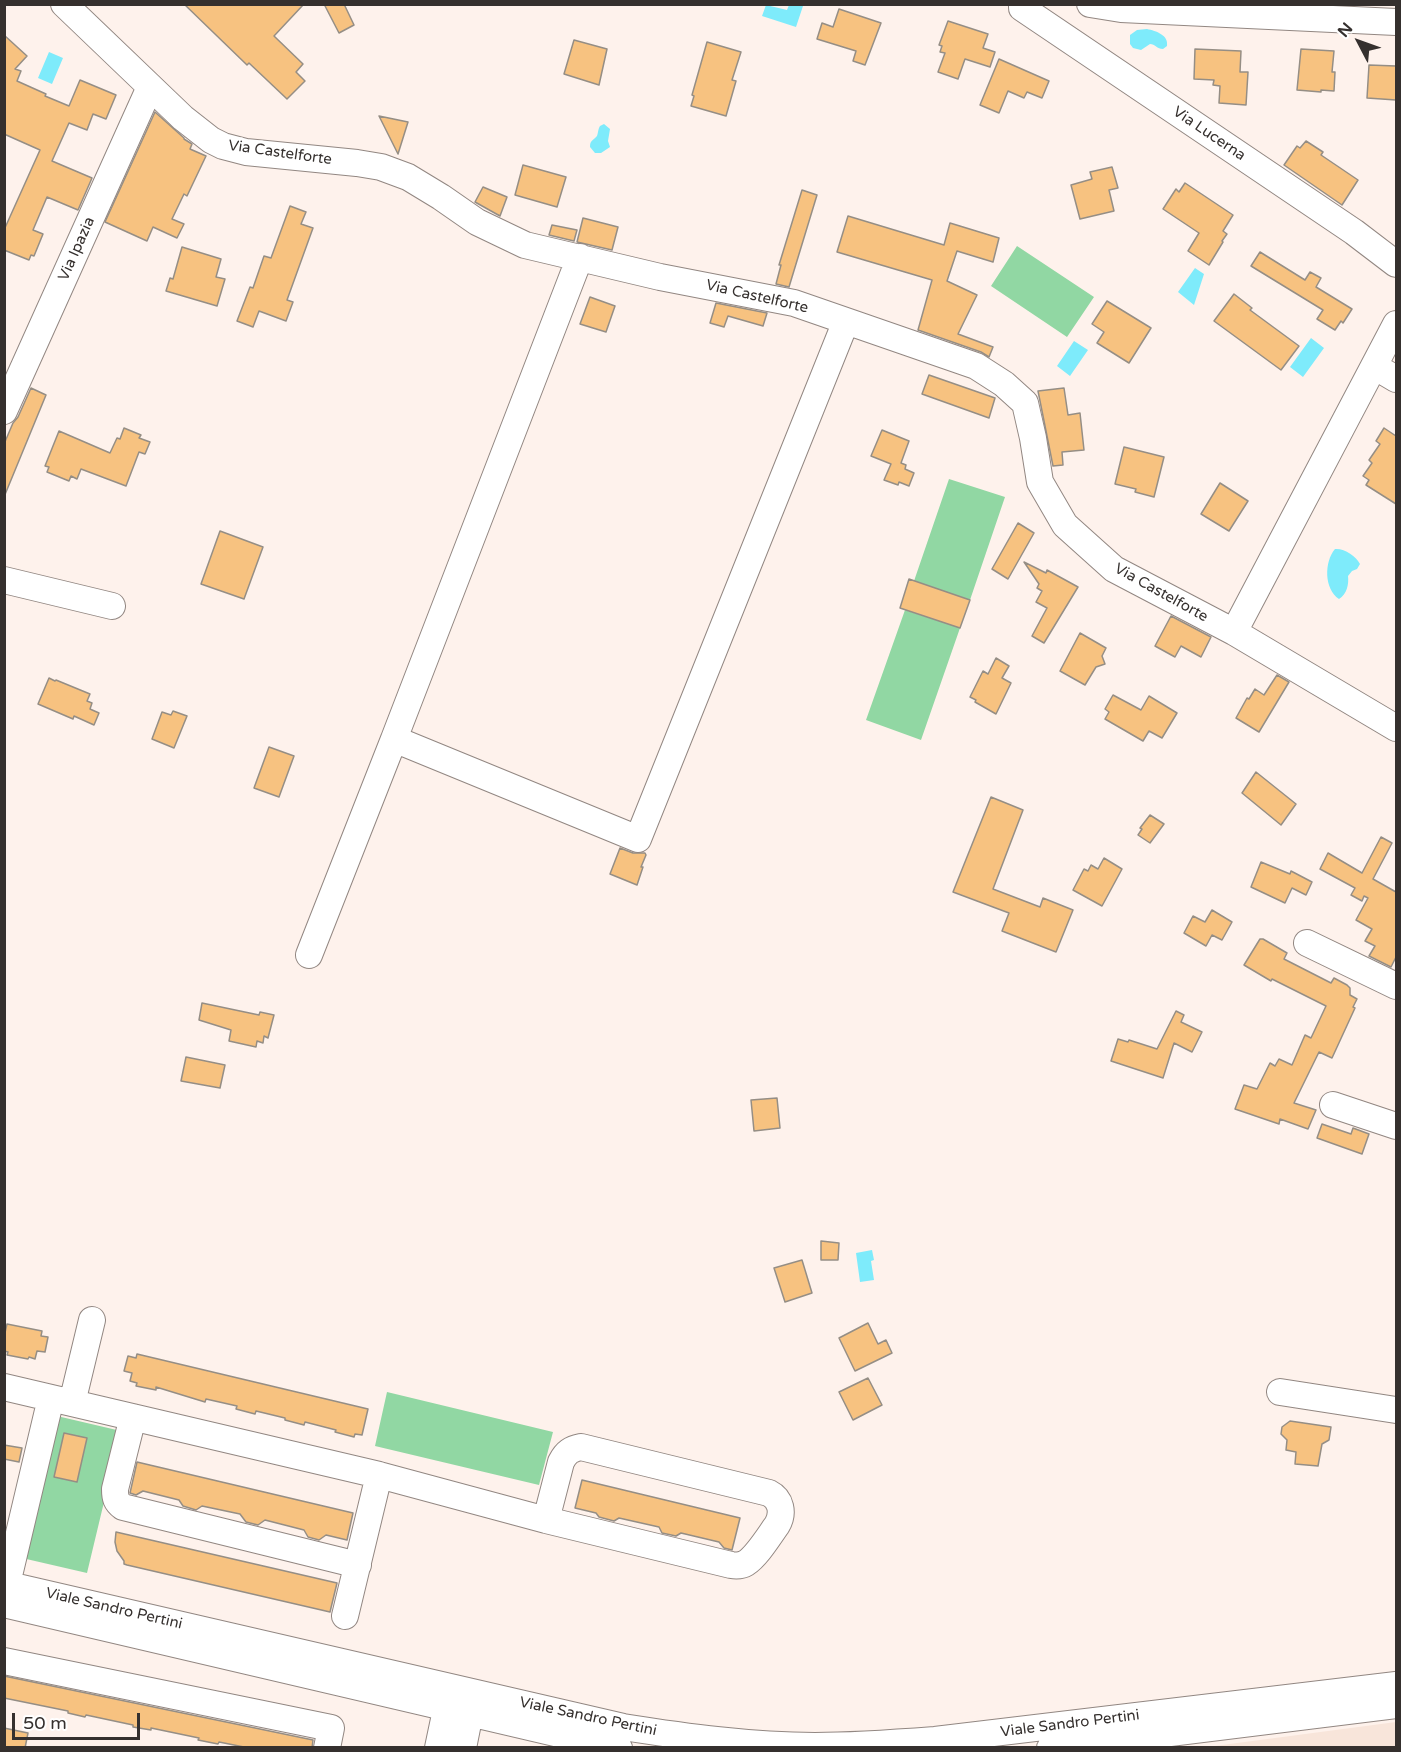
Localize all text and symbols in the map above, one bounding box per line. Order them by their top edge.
north arrow [1329,12,1389,72]
text: N [1334,19,1357,42]
street label: Via Lucerna [1169,103,1249,165]
street label: Via Castelforte [227,137,333,169]
street label: Via Ipazia [55,214,99,284]
street label: Via Castelforte [704,276,810,318]
street label: Via Castelforte [1111,560,1211,626]
street label: Viale Sandro Pertini [44,1585,184,1633]
street label: Viale Sandro Pertini [518,1694,658,1740]
scale bar [15,1701,142,1739]
street label: Viale Sandro Pertini [1000,1707,1140,1741]
text: 50 m [23,1712,67,1734]

